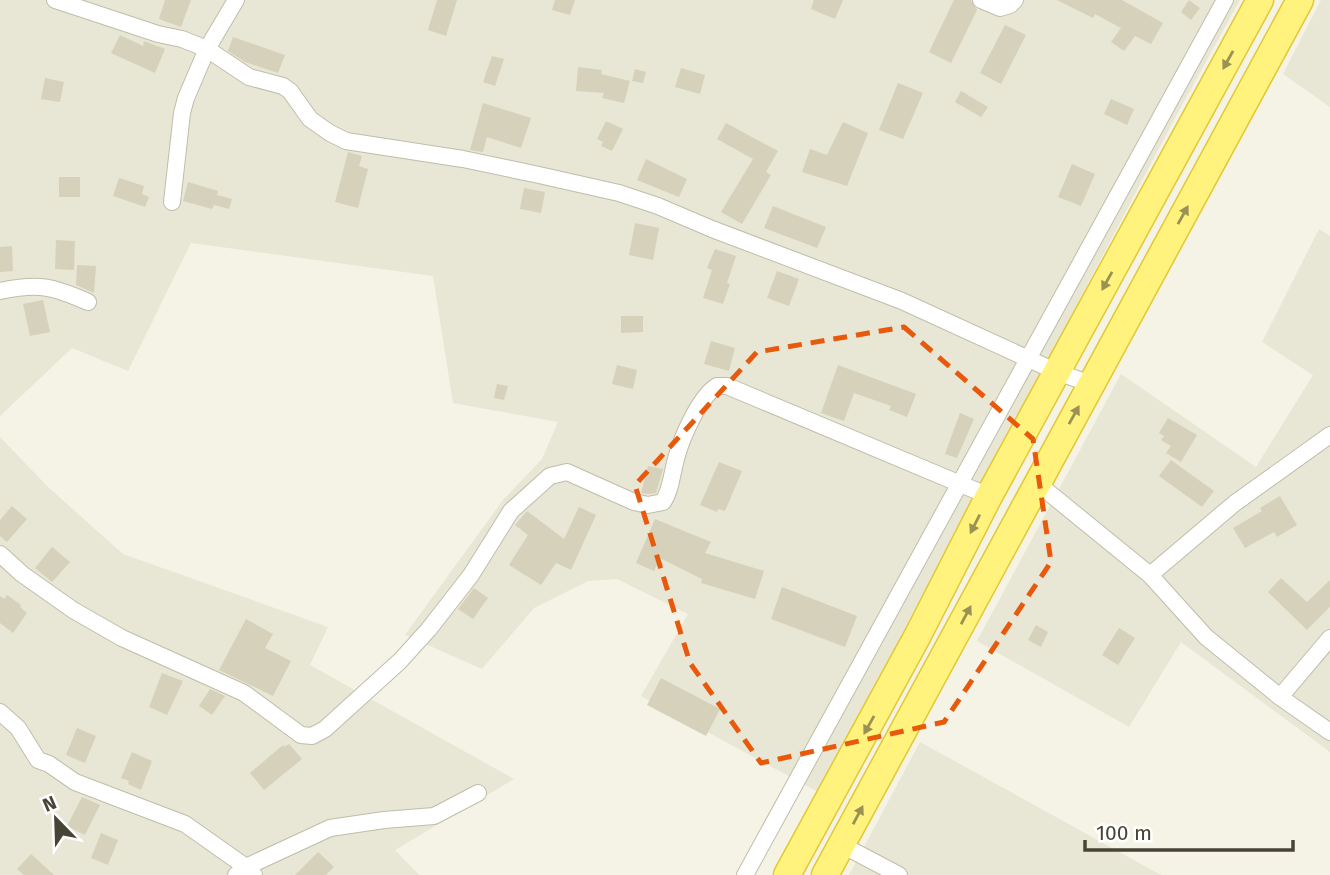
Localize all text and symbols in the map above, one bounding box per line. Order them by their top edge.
one-way arrow [1222,50,1234,70]
one-way arrow [1177,205,1189,225]
one-way arrow [1101,271,1113,291]
one-way arrow [1068,405,1080,424]
one-way arrow [969,514,980,534]
one-way arrow [960,605,971,625]
one-way arrow [863,715,874,735]
north arrow [21,784,91,854]
text: N [39,791,60,817]
one-way arrow [852,805,863,825]
scale bar [1085,808,1293,852]
text: 100 m [1096,820,1152,846]

